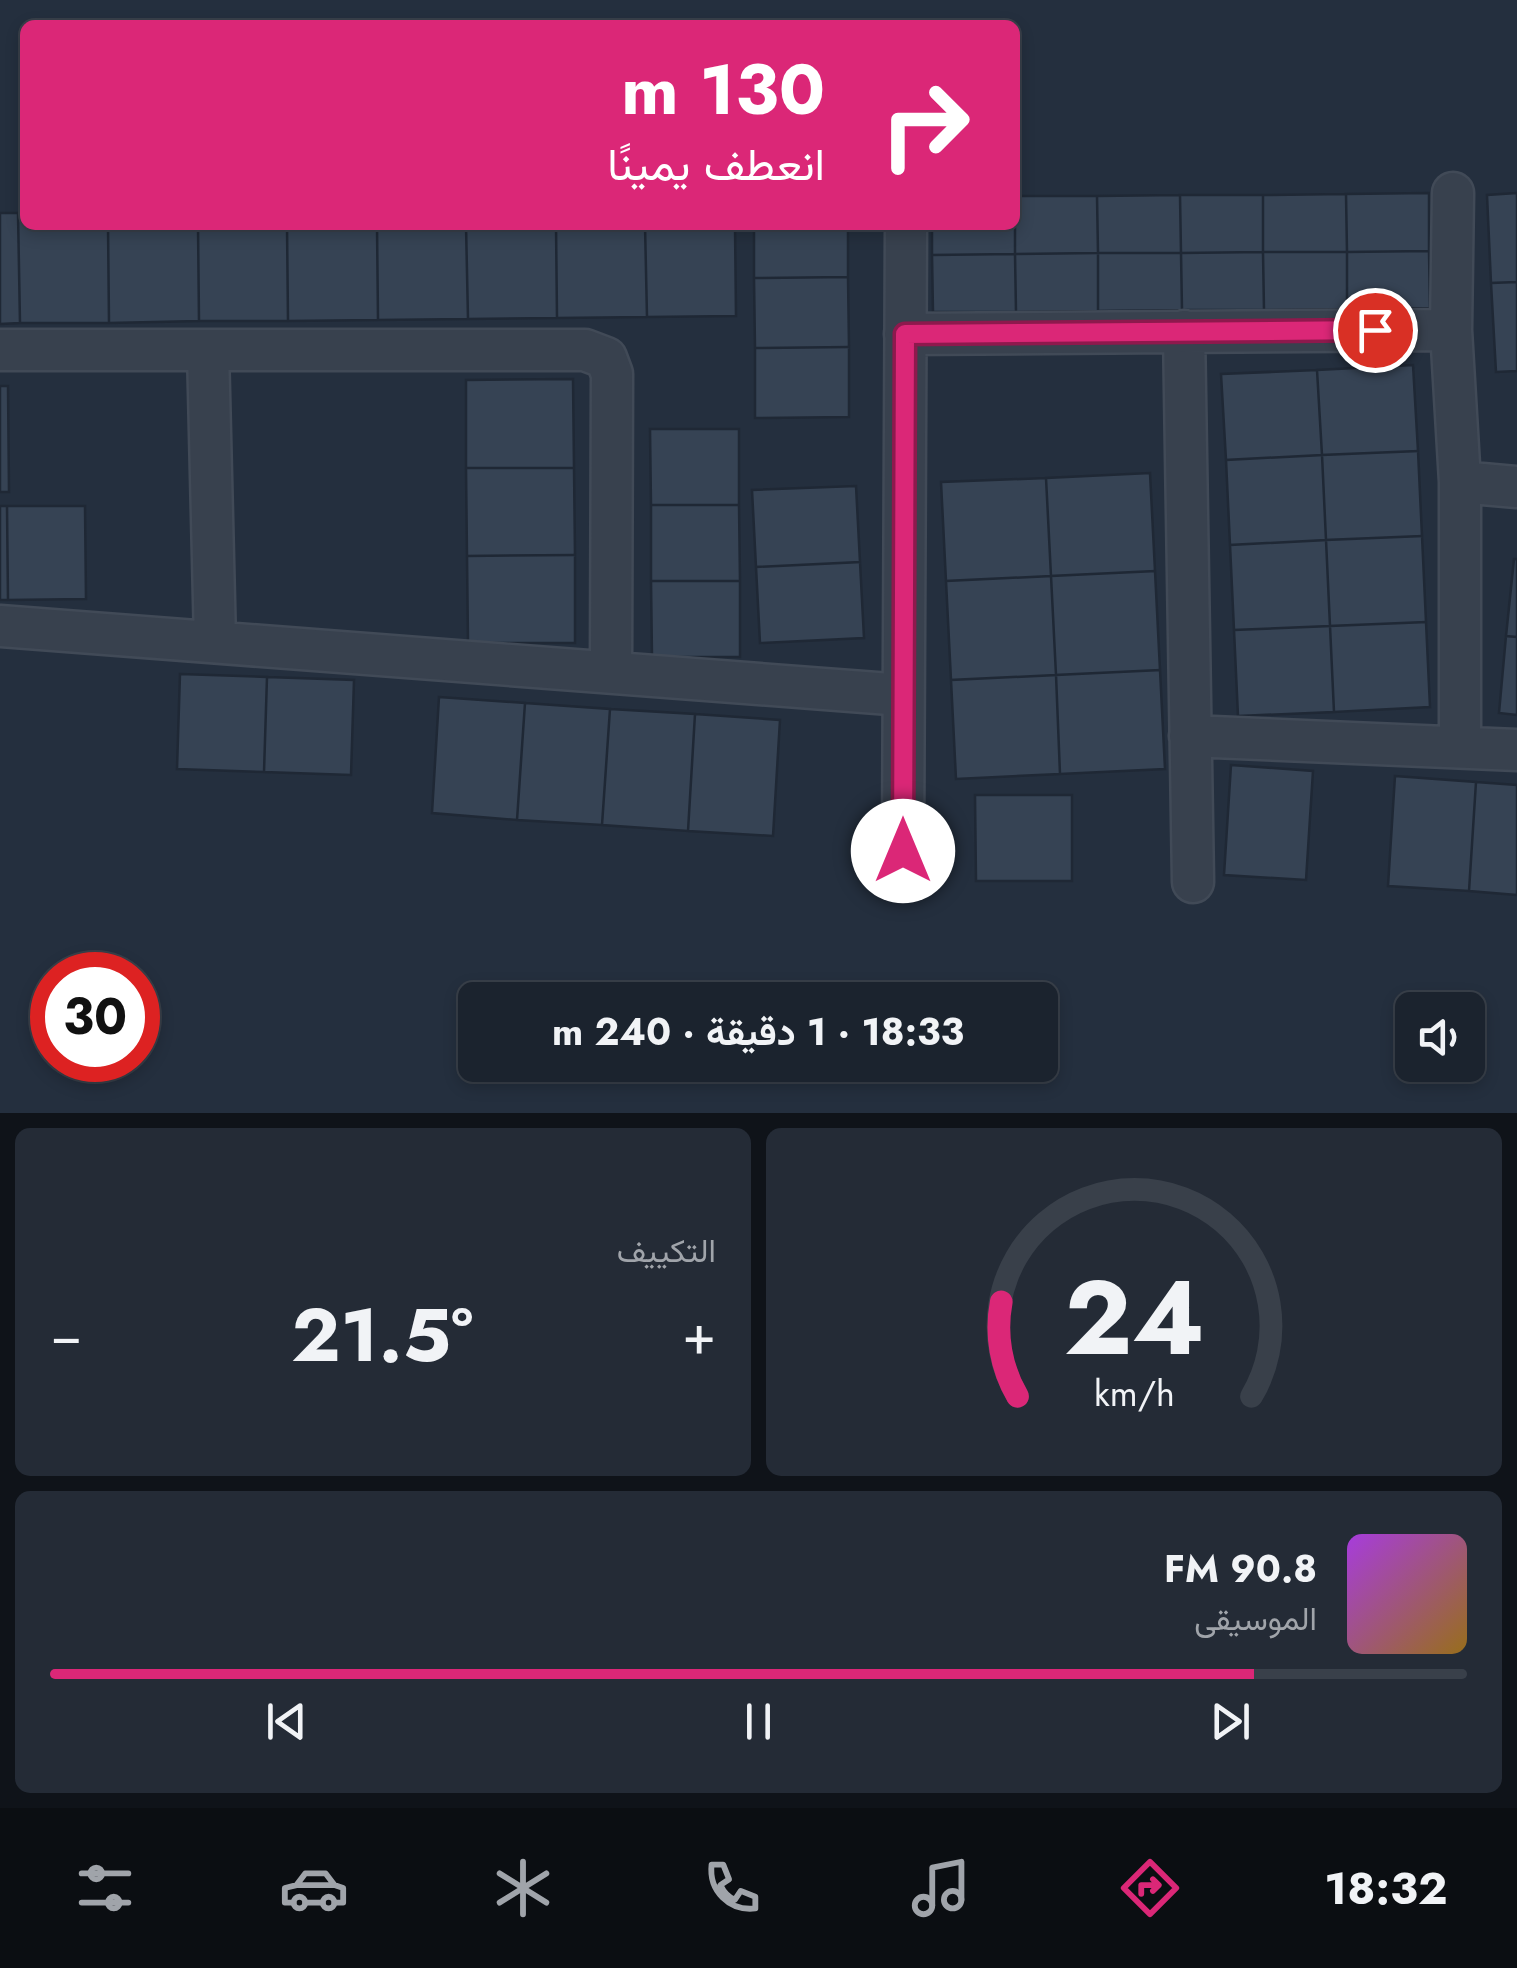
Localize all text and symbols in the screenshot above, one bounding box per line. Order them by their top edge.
text: 130 m [621,39,825,140]
icon: right [860,60,990,190]
text: انعطف يمينًا [607,132,825,197]
pin [1333,288,1418,373]
icon: arrive [1348,303,1403,358]
position arrow [851,799,955,903]
speed limit sign: 30 [30,952,160,1082]
map controls [1395,992,1485,1082]
button: sound [1395,992,1485,1082]
text: 18:33 · 1 دقيقة · 240 m [552,1004,964,1059]
text: التكييف [617,1228,716,1274]
text: 24 [1064,1243,1204,1393]
text: 21.5° [291,1281,473,1389]
text: − [50,1295,82,1375]
text: + [682,1295,716,1375]
text: km/h [1094,1368,1174,1419]
text: 90.8 FM [1164,1541,1317,1596]
text: الموسيقى [1194,1596,1317,1642]
icon: previous [259,1694,314,1749]
icon: pause [731,1694,786,1749]
icon: next [1203,1694,1258,1749]
icon: filters [70,1853,140,1923]
icon: car [279,1853,349,1923]
icon: climate [488,1853,558,1923]
icon: phone [697,1853,767,1923]
icon: music [906,1853,976,1923]
icon: directions [1115,1853,1185,1923]
text: 18:32 [1324,1856,1447,1921]

